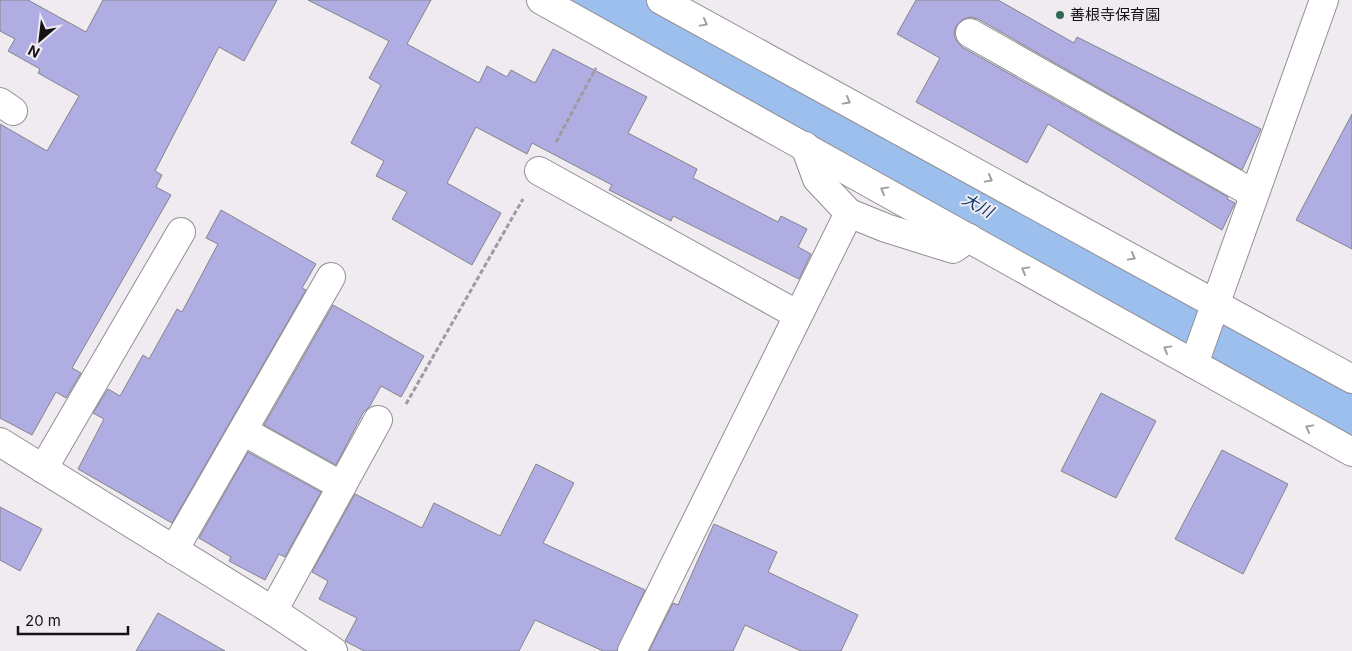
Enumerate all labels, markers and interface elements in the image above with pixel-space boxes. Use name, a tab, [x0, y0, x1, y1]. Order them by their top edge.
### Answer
place label: 善根寺保育園	[1070, 5, 1160, 24]
marker: 善根寺保育園	[1054, 9, 1066, 21]
north arrow	[15, 15, 65, 65]
one-way arrow	[699, 17, 708, 27]
text: N	[25, 42, 42, 62]
one-way arrow	[841, 95, 850, 105]
one-way arrow	[984, 173, 993, 183]
one-way arrow	[880, 187, 889, 197]
water label: 大川	[959, 188, 999, 222]
one-way arrow	[1127, 251, 1136, 261]
one-way arrow	[1022, 266, 1031, 276]
one-way arrow	[1163, 346, 1172, 356]
one-way arrow	[1306, 424, 1315, 434]
scale bar	[18, 604, 128, 636]
text: 20 m	[25, 611, 61, 630]

